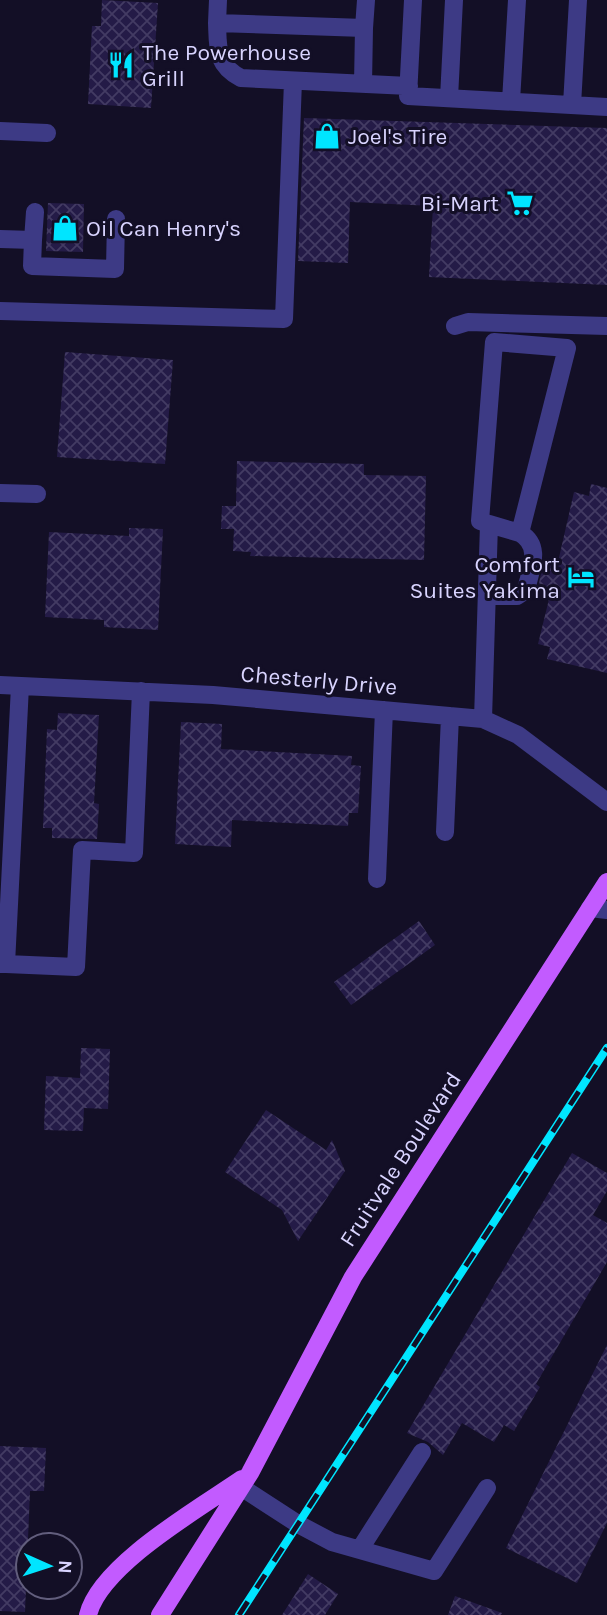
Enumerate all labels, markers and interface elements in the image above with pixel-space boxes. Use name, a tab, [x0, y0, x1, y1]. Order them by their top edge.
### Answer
place label: The Powerhouse Grill	[142, 39, 311, 92]
restaurant icon: The Powerhouse Grill	[106, 50, 136, 80]
shop icon: Joel's Tire	[312, 121, 342, 151]
place label: Joel's Tire	[348, 123, 447, 150]
supermarket icon: Bi-Mart	[505, 188, 535, 218]
place label: Bi-Mart	[421, 190, 499, 217]
shop icon: Oil Can Henry's	[50, 213, 80, 243]
place label: Oil Can Henry's	[86, 215, 241, 242]
place label: Comfort Suites Yakima	[409, 551, 560, 604]
hotel icon: Comfort Suites Yakima	[566, 562, 596, 592]
street label: Chesterly Drive	[240, 660, 398, 701]
street label: Fruitvale Boulevard	[334, 1067, 467, 1252]
north arrow	[14, 1531, 84, 1601]
text: N	[54, 1559, 76, 1574]

